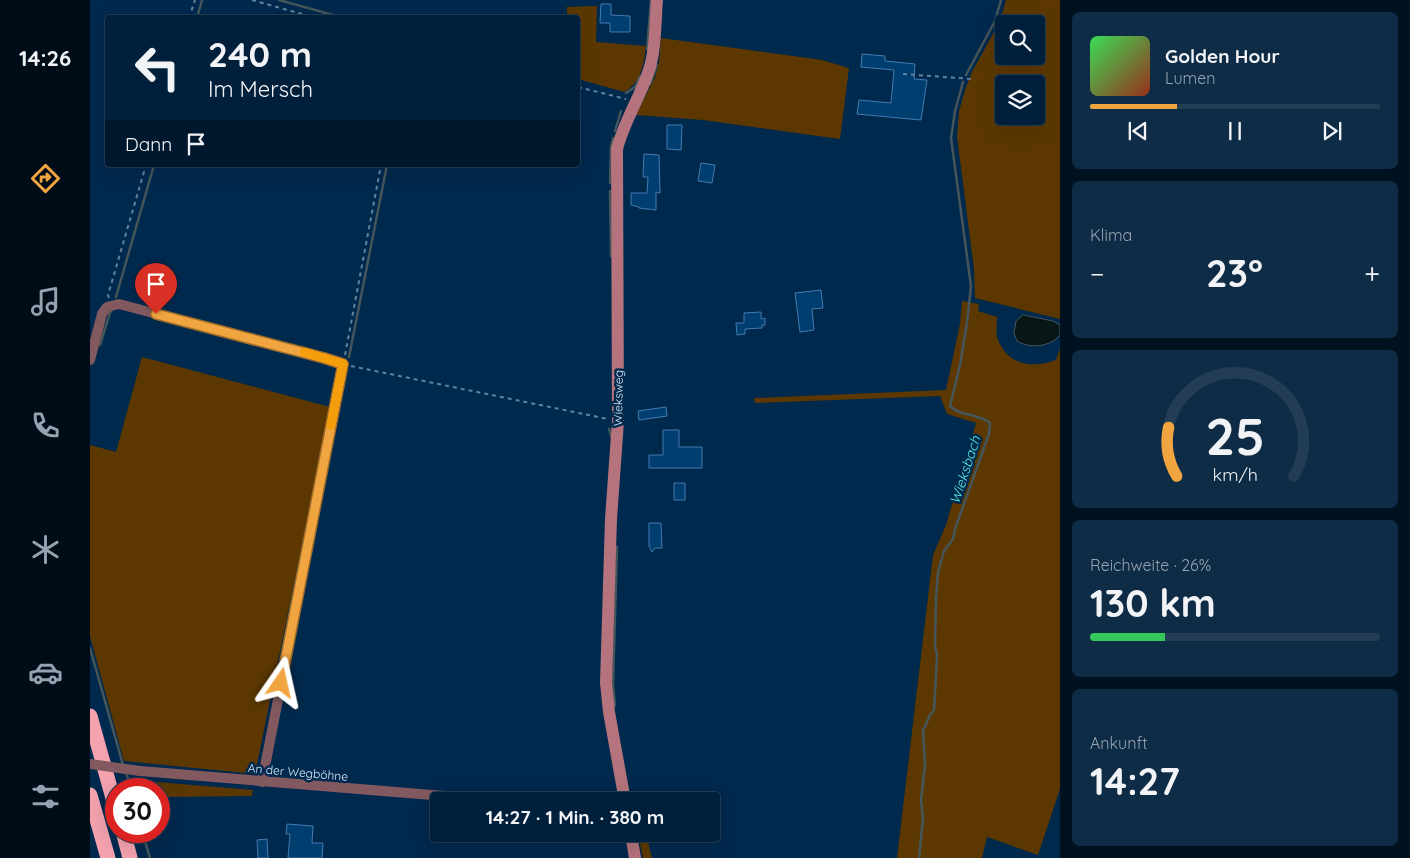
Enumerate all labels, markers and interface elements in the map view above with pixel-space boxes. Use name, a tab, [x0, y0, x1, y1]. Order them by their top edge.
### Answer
map controls	[995, 15, 1045, 125]
button: search	[995, 15, 1045, 65]
text: 240 m	[208, 32, 312, 76]
icon: left	[125, 35, 190, 100]
text: 14:26	[19, 44, 71, 72]
text: Golden Hour	[1165, 44, 1280, 68]
text: Lumen	[1165, 68, 1216, 88]
text: Im Mersch	[208, 75, 313, 103]
button: layers	[995, 75, 1045, 125]
icon: previous	[1124, 117, 1152, 145]
icon: pause	[1221, 117, 1249, 145]
icon: next	[1318, 117, 1346, 145]
icon: arrive	[182, 130, 210, 158]
text: Dann	[125, 132, 172, 156]
icon: directions	[28, 161, 63, 196]
text: Klima	[1090, 225, 1132, 245]
text: 23°	[1206, 249, 1263, 297]
text: −	[1090, 256, 1105, 291]
text: +	[1364, 256, 1380, 291]
pin	[135, 263, 177, 314]
icon: arrive	[142, 270, 170, 298]
icon: music	[28, 284, 63, 319]
street label: Wieksweg	[610, 370, 626, 426]
text: 25	[1205, 403, 1265, 468]
icon: phone	[28, 408, 63, 443]
water label: Wieksbach	[946, 433, 985, 506]
text: km/h	[1212, 463, 1258, 485]
icon: climate	[28, 532, 63, 567]
text: Reichweite · 26%	[1090, 555, 1211, 575]
text: 130 km	[1090, 579, 1216, 627]
icon: car	[28, 655, 63, 690]
position arrow	[254, 656, 306, 708]
text: Ankunft	[1090, 733, 1148, 753]
text: 14:27	[1090, 757, 1180, 805]
street label: An der Wegböhne	[247, 760, 349, 784]
speed limit sign: 30	[105, 778, 170, 843]
icon: filters	[28, 779, 63, 814]
text: 14:27 · 1 Min. · 380 m	[486, 805, 664, 829]

